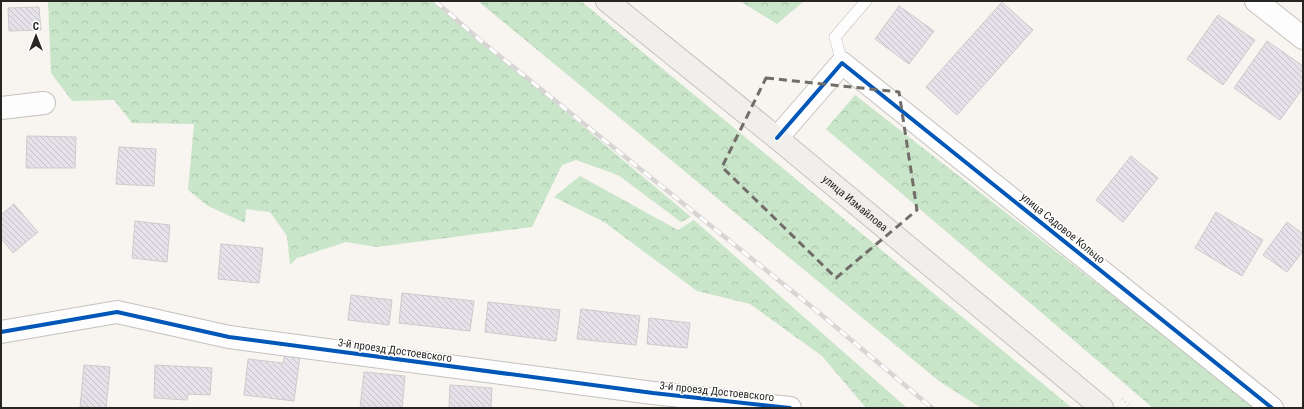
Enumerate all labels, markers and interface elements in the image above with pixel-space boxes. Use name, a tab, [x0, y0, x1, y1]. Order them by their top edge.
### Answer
north arrow	[16, 16, 56, 56]
text: С	[33, 20, 39, 33]
street label: улица Измайлова	[820, 172, 890, 234]
street label: улица Садовое Кольцо	[1018, 190, 1108, 267]
street label: 3-й проезд Достоевского	[337, 336, 453, 365]
street label: 3-й проезд Достоевского	[659, 379, 775, 404]

